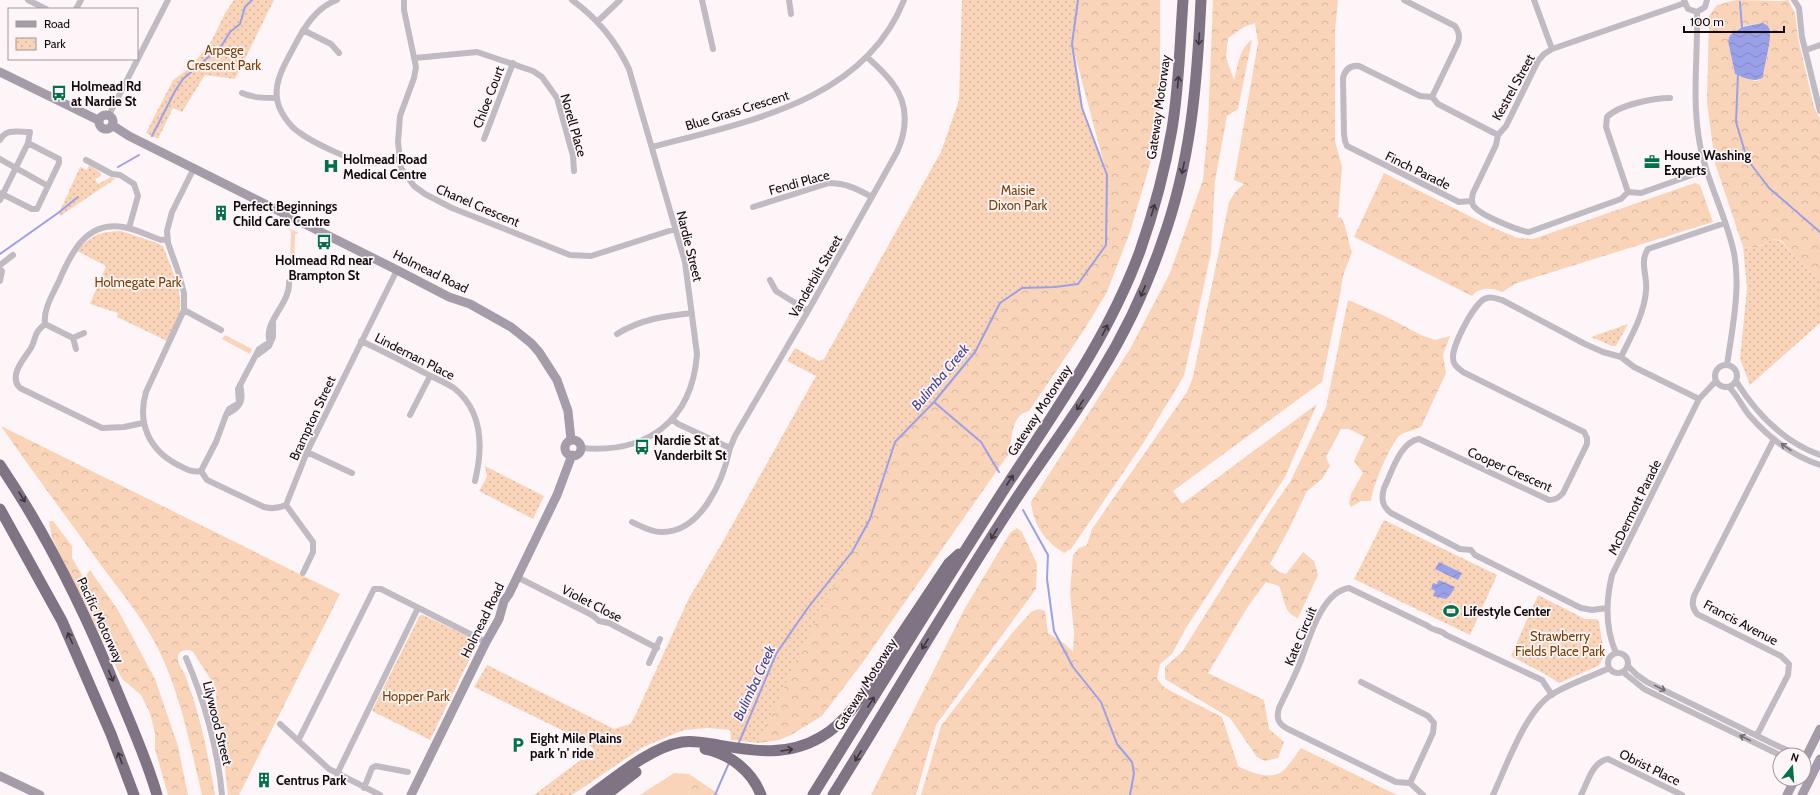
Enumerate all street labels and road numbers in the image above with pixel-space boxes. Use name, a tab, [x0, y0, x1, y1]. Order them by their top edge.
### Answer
street label: Kestrel Street	[1488, 51, 1538, 123]
street label: Gateway Motorway	[1143, 53, 1173, 160]
street label: Chloe Court	[469, 63, 507, 130]
street label: Blue Grass Crescent	[683, 86, 791, 133]
street label: Norell Place	[557, 92, 591, 159]
street label: Finch Parade	[1383, 147, 1453, 193]
street label: Fendi Place	[767, 166, 831, 198]
street label: Chanel Crescent	[434, 180, 523, 230]
street label: Nardie Street	[674, 209, 707, 284]
street label: Vanderbilt Street	[785, 231, 845, 320]
street label: Holmead Road	[391, 246, 471, 296]
street label: Lindeman Place	[372, 329, 458, 383]
street label: Gateway Motorway	[1004, 361, 1075, 459]
street label: Brampton Street	[285, 373, 339, 463]
street label: Cooper Crescent	[1465, 443, 1555, 495]
street label: McDermott Parade	[1604, 456, 1664, 557]
street label: Pacific Motorway	[74, 574, 128, 666]
street label: Holmead Road	[457, 580, 507, 660]
street label: Violet Close	[559, 581, 625, 625]
street label: Francis Avenue	[1701, 596, 1781, 648]
street label: Kate Circuit	[1280, 604, 1320, 668]
street label: Gateway Motorway	[830, 635, 900, 733]
street label: Lilywood Street	[200, 679, 236, 767]
street label: Obrist Place	[1617, 745, 1683, 789]

